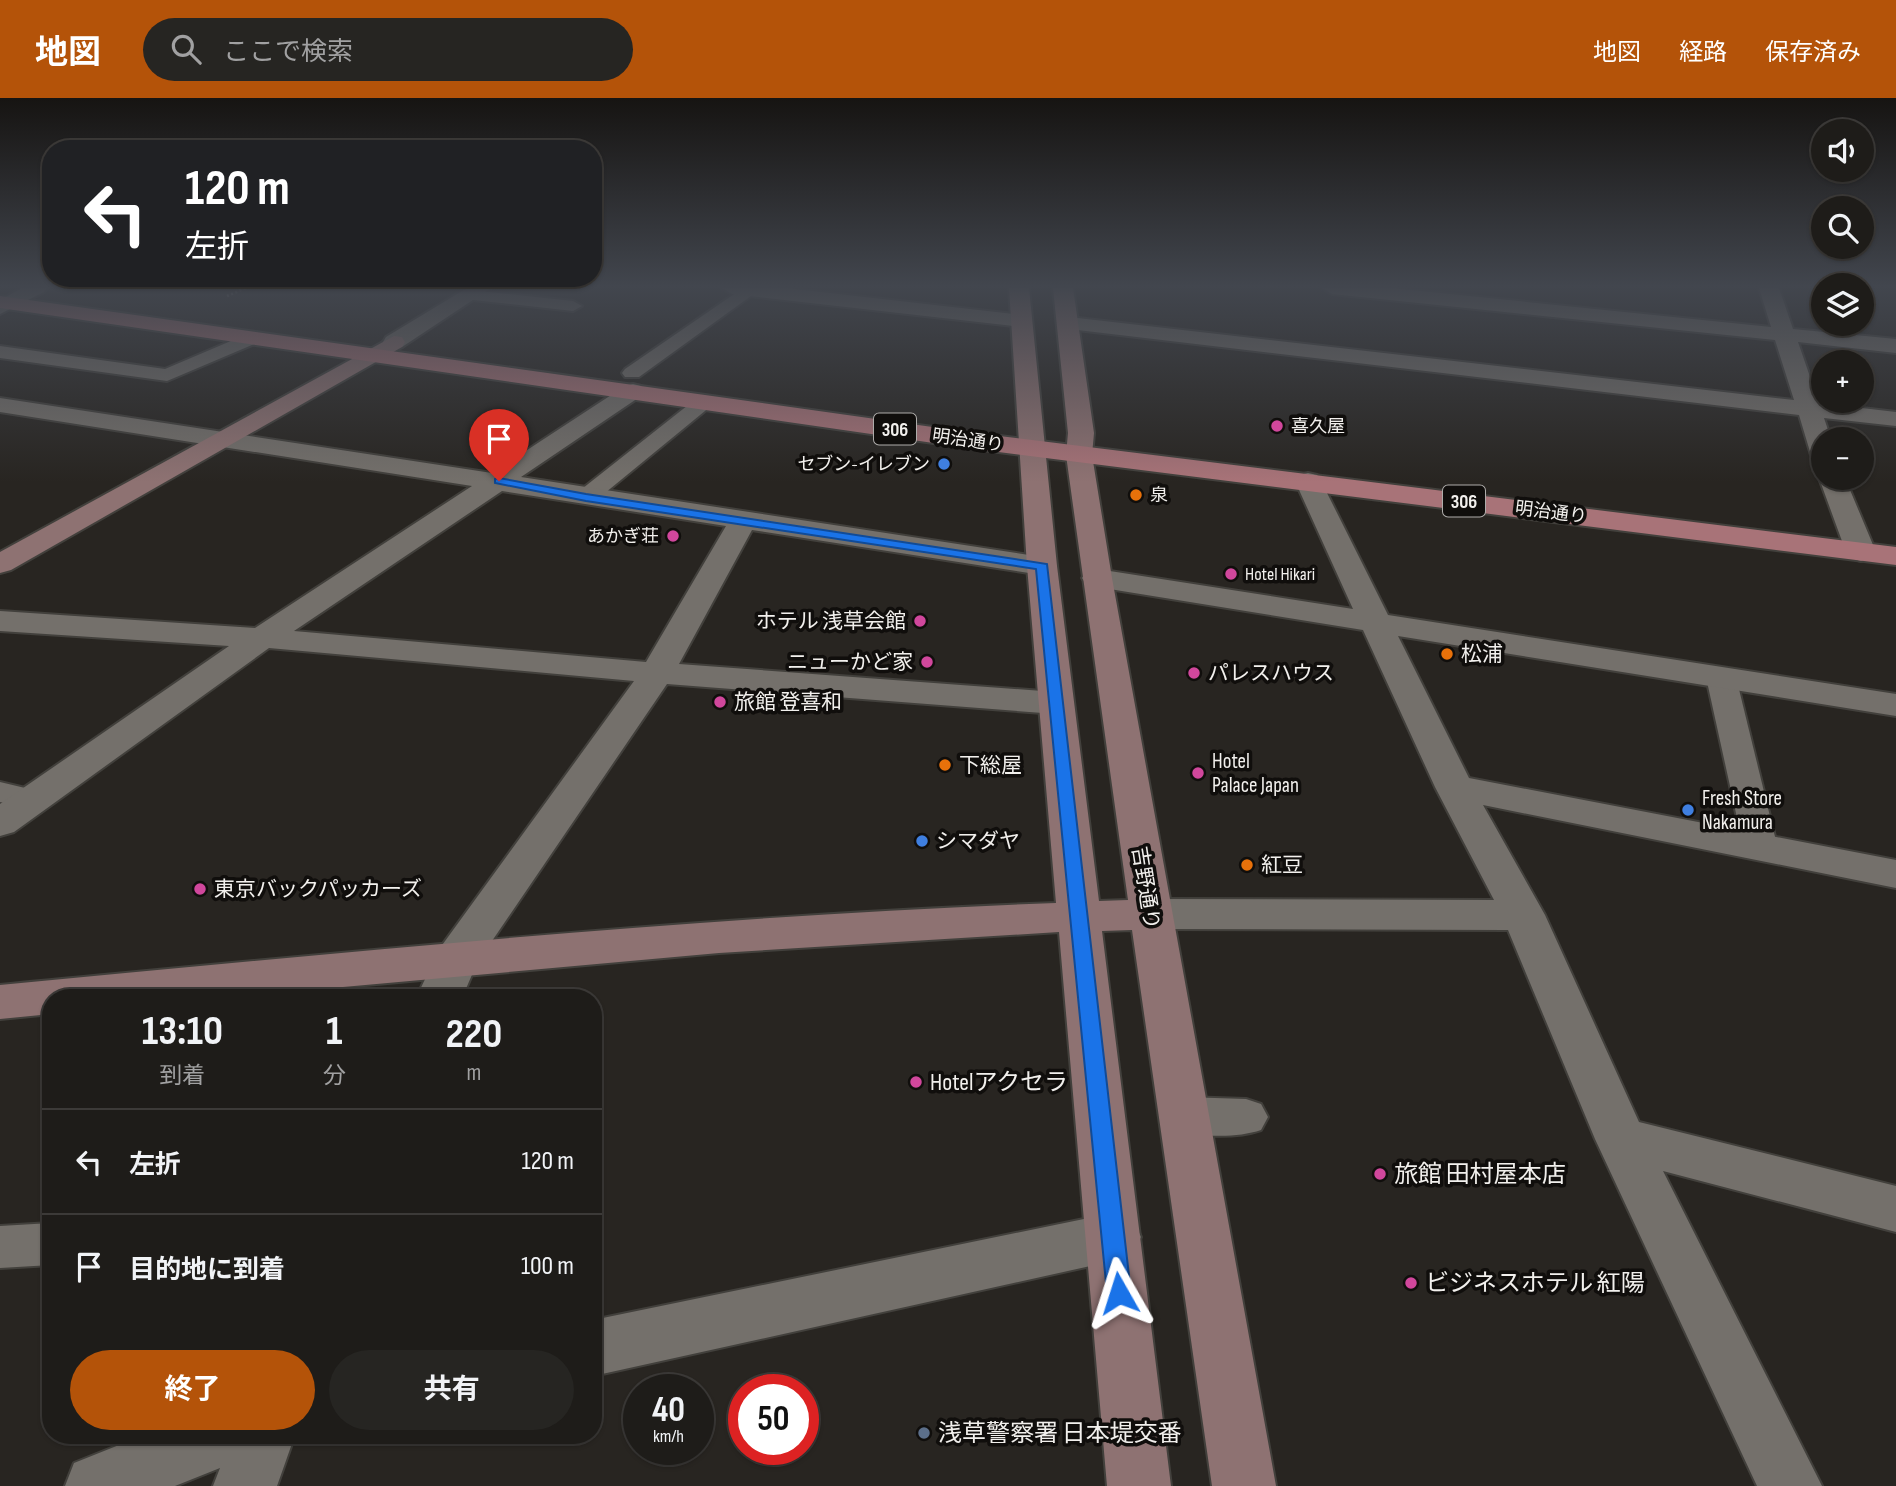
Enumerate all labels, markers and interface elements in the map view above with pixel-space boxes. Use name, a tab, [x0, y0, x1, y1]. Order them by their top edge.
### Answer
search box	[143, 18, 633, 81]
icon: search	[167, 30, 205, 68]
text: 地図	[35, 33, 101, 73]
text: ここで検索	[223, 37, 353, 68]
text: 地図	[1593, 38, 1641, 67]
text: 経路	[1679, 38, 1727, 67]
text: 保存済み	[1765, 38, 1861, 67]
map controls	[1811, 119, 1874, 490]
button: sound	[1811, 119, 1874, 182]
text: 120 m	[185, 160, 290, 219]
icon: left	[70, 168, 161, 259]
button: search	[1811, 196, 1874, 259]
text: 左折	[185, 228, 249, 267]
button: layers	[1811, 273, 1874, 336]
button: +	[1811, 350, 1874, 413]
pin	[469, 409, 529, 481]
road number: 306	[874, 414, 916, 444]
place label: 喜久屋	[1291, 416, 1345, 437]
marker: 喜久屋	[1269, 418, 1285, 434]
icon: arrive	[480, 420, 518, 458]
street label: 明治通り	[931, 425, 1005, 456]
button: −	[1811, 427, 1874, 490]
place label: セブン-イレブン	[797, 454, 930, 475]
marker: セブン-イレブン	[936, 456, 952, 472]
place label: 泉	[1150, 485, 1168, 506]
road number: 306	[1443, 486, 1485, 516]
marker: 泉	[1128, 487, 1144, 503]
street label: 明治通り	[1514, 498, 1588, 527]
place label: あかぎ荘	[587, 526, 659, 547]
marker: あかぎ荘	[665, 528, 681, 544]
place label: Hotel Hikari	[1245, 564, 1315, 585]
marker: Hotel Hikari	[1223, 566, 1239, 582]
place label: ホテル 浅草会館	[756, 609, 906, 634]
marker: ホテル 浅草会館	[912, 613, 928, 629]
place label: 松浦	[1461, 642, 1503, 667]
marker: 松浦	[1439, 646, 1455, 662]
place label: ニューかど家	[787, 650, 913, 675]
marker: ニューかど家	[919, 654, 935, 670]
place label: パレスハウス	[1208, 661, 1334, 686]
marker: パレスハウス	[1186, 665, 1202, 681]
place label: 旅館 登喜和	[734, 690, 842, 715]
marker: 旅館 登喜和	[712, 694, 728, 710]
place label: Hotel Palace Japan	[1212, 749, 1299, 798]
place label: 下総屋	[959, 753, 1022, 778]
marker: 下総屋	[937, 757, 953, 773]
marker: Hotel Palace Japan	[1190, 765, 1206, 781]
place label: Fresh Store Nakamura	[1702, 786, 1782, 835]
marker: Fresh Store Nakamura	[1680, 802, 1696, 818]
place label: シマダヤ	[936, 829, 1020, 854]
marker: シマダヤ	[914, 833, 930, 849]
street label: 吉野通り	[1127, 845, 1164, 932]
place label: 紅豆	[1261, 853, 1303, 878]
marker: 紅豆	[1239, 857, 1255, 873]
place label: 東京バックパッカーズ	[214, 877, 422, 902]
marker: 東京バックパッカーズ	[192, 881, 208, 897]
text: 13:10	[142, 1006, 223, 1057]
text: 1	[326, 1006, 342, 1057]
text: 220	[445, 1009, 502, 1060]
text: m	[466, 1059, 481, 1087]
text: 到着	[159, 1062, 205, 1090]
text: 分	[323, 1062, 346, 1090]
place label: Hotelアクセラ	[930, 1068, 1068, 1097]
marker: Hotelアクセラ	[908, 1074, 924, 1090]
icon: left	[70, 1143, 108, 1181]
text: 120 m	[521, 1146, 574, 1177]
text: 左折	[129, 1150, 181, 1181]
place label: 旅館 田村屋本店	[1394, 1160, 1566, 1189]
marker: 旅館 田村屋本店	[1372, 1166, 1388, 1182]
icon: arrive	[70, 1248, 108, 1286]
text: 100 m	[521, 1251, 574, 1282]
text: 目的地に到着	[129, 1255, 285, 1286]
position arrow	[1082, 1256, 1156, 1330]
place label: ビジネスホテル 紅陽	[1425, 1269, 1645, 1298]
marker: ビジネスホテル 紅陽	[1403, 1275, 1419, 1291]
button: 終了	[70, 1350, 315, 1430]
button: 共有	[329, 1350, 574, 1430]
speed limit sign: 50	[728, 1374, 819, 1465]
text: 40	[652, 1389, 685, 1432]
place label: 浅草警察署 日本堤交番	[938, 1419, 1182, 1448]
marker: 浅草警察署 日本堤交番	[916, 1425, 932, 1441]
text: km/h	[653, 1426, 684, 1447]

